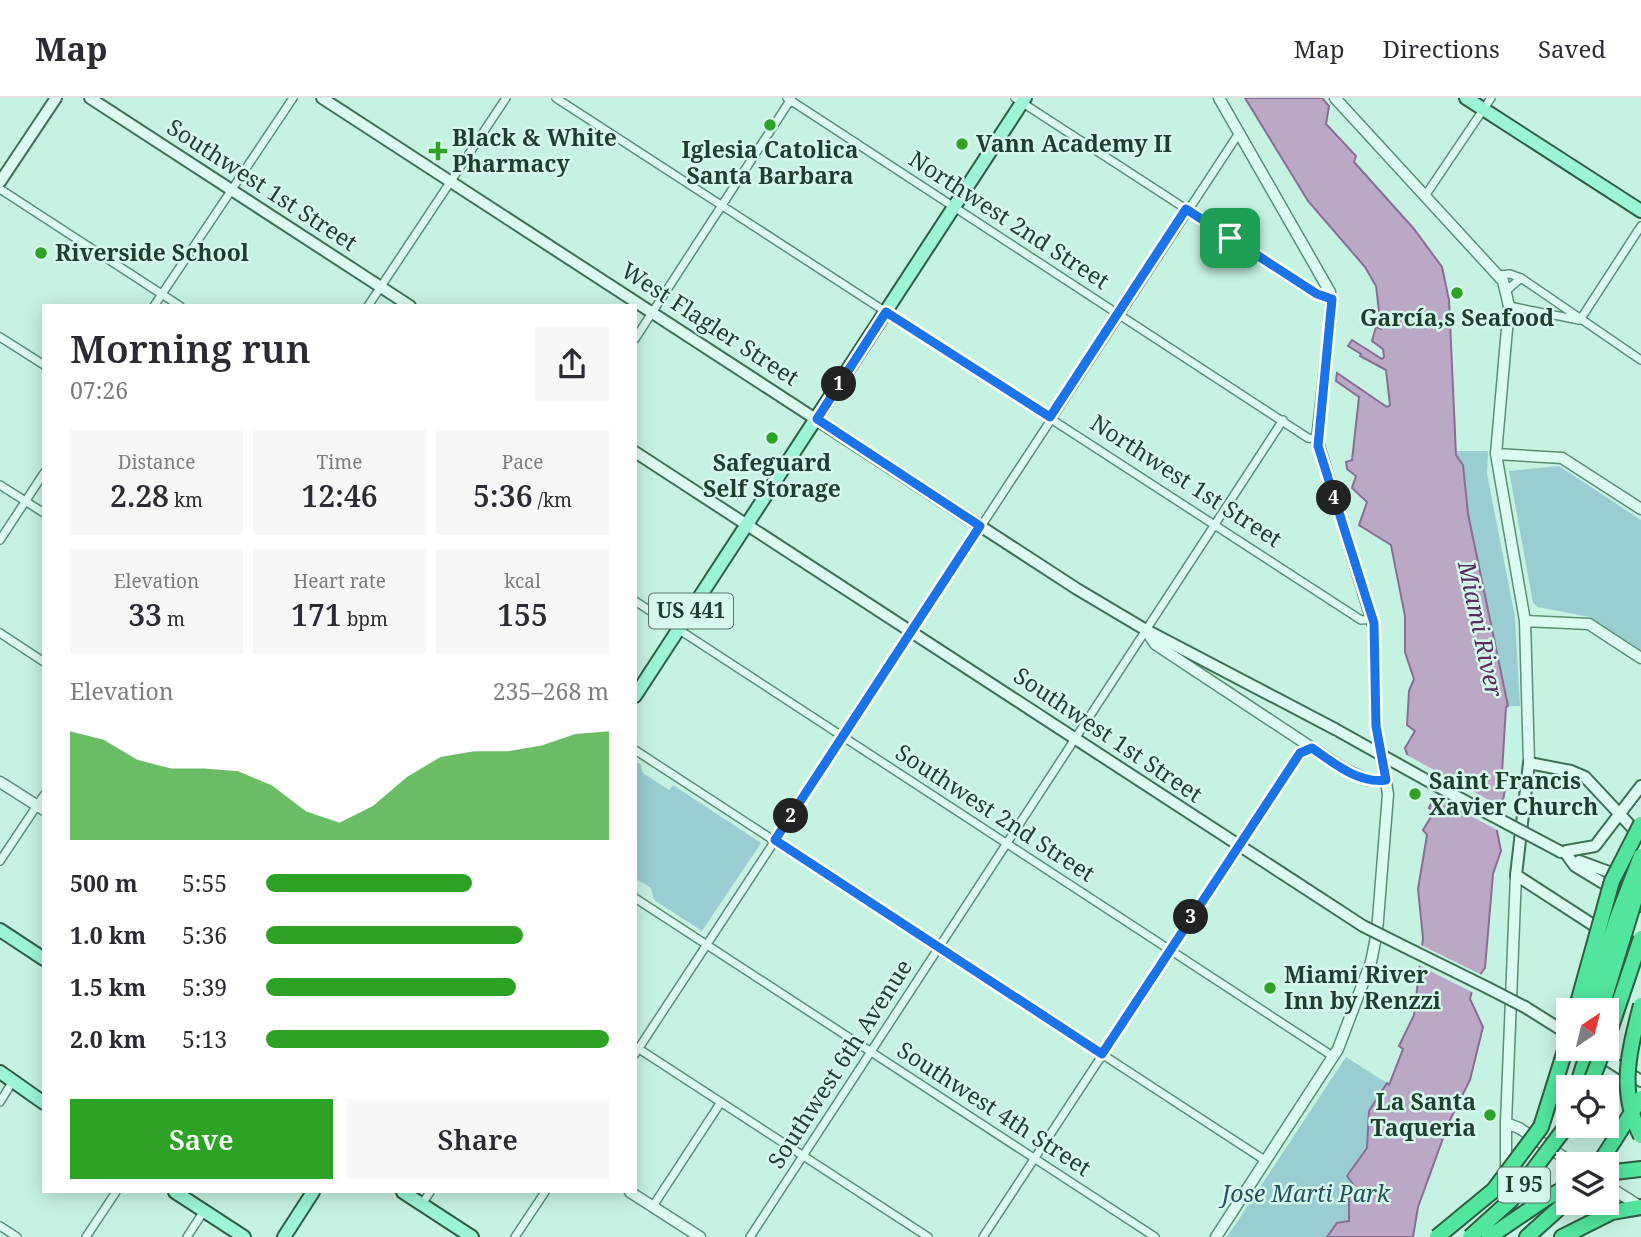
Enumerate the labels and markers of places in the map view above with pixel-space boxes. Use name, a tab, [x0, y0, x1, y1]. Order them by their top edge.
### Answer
marker: Iglesia Catolica Santa Barbara	[762, 117, 778, 133]
place label: Black & White Pharmacy	[452, 121, 617, 179]
place label: Vann Academy II	[976, 127, 1172, 159]
place label: Iglesia Catolica Santa Barbara	[681, 133, 859, 191]
marker: Vann Academy II	[954, 136, 970, 152]
marker: Black & White Pharmacy	[430, 143, 446, 159]
pin	[1200, 208, 1260, 268]
place label: Riverside School	[55, 236, 249, 268]
marker: Riverside School	[33, 245, 49, 261]
marker: García,s Seafood	[1449, 285, 1465, 301]
place label: García,s Seafood	[1360, 301, 1554, 333]
pin: 1	[822, 366, 856, 402]
marker: Safeguard Self Storage	[764, 430, 780, 446]
place label: Safeguard Self Storage	[703, 446, 841, 504]
pin: 4	[1316, 480, 1352, 516]
place label: Saint Francis Xavier Church	[1429, 764, 1598, 822]
marker: Saint Francis Xavier Church	[1407, 786, 1423, 802]
pin: 2	[774, 798, 808, 834]
pin: 3	[1174, 900, 1208, 934]
place label: Miami River Inn by Renzzi	[1284, 958, 1441, 1016]
marker: Miami River Inn by Renzzi	[1262, 980, 1278, 996]
place label: La Santa Taqueria	[1371, 1085, 1476, 1143]
marker: La Santa Taqueria	[1482, 1107, 1498, 1123]

